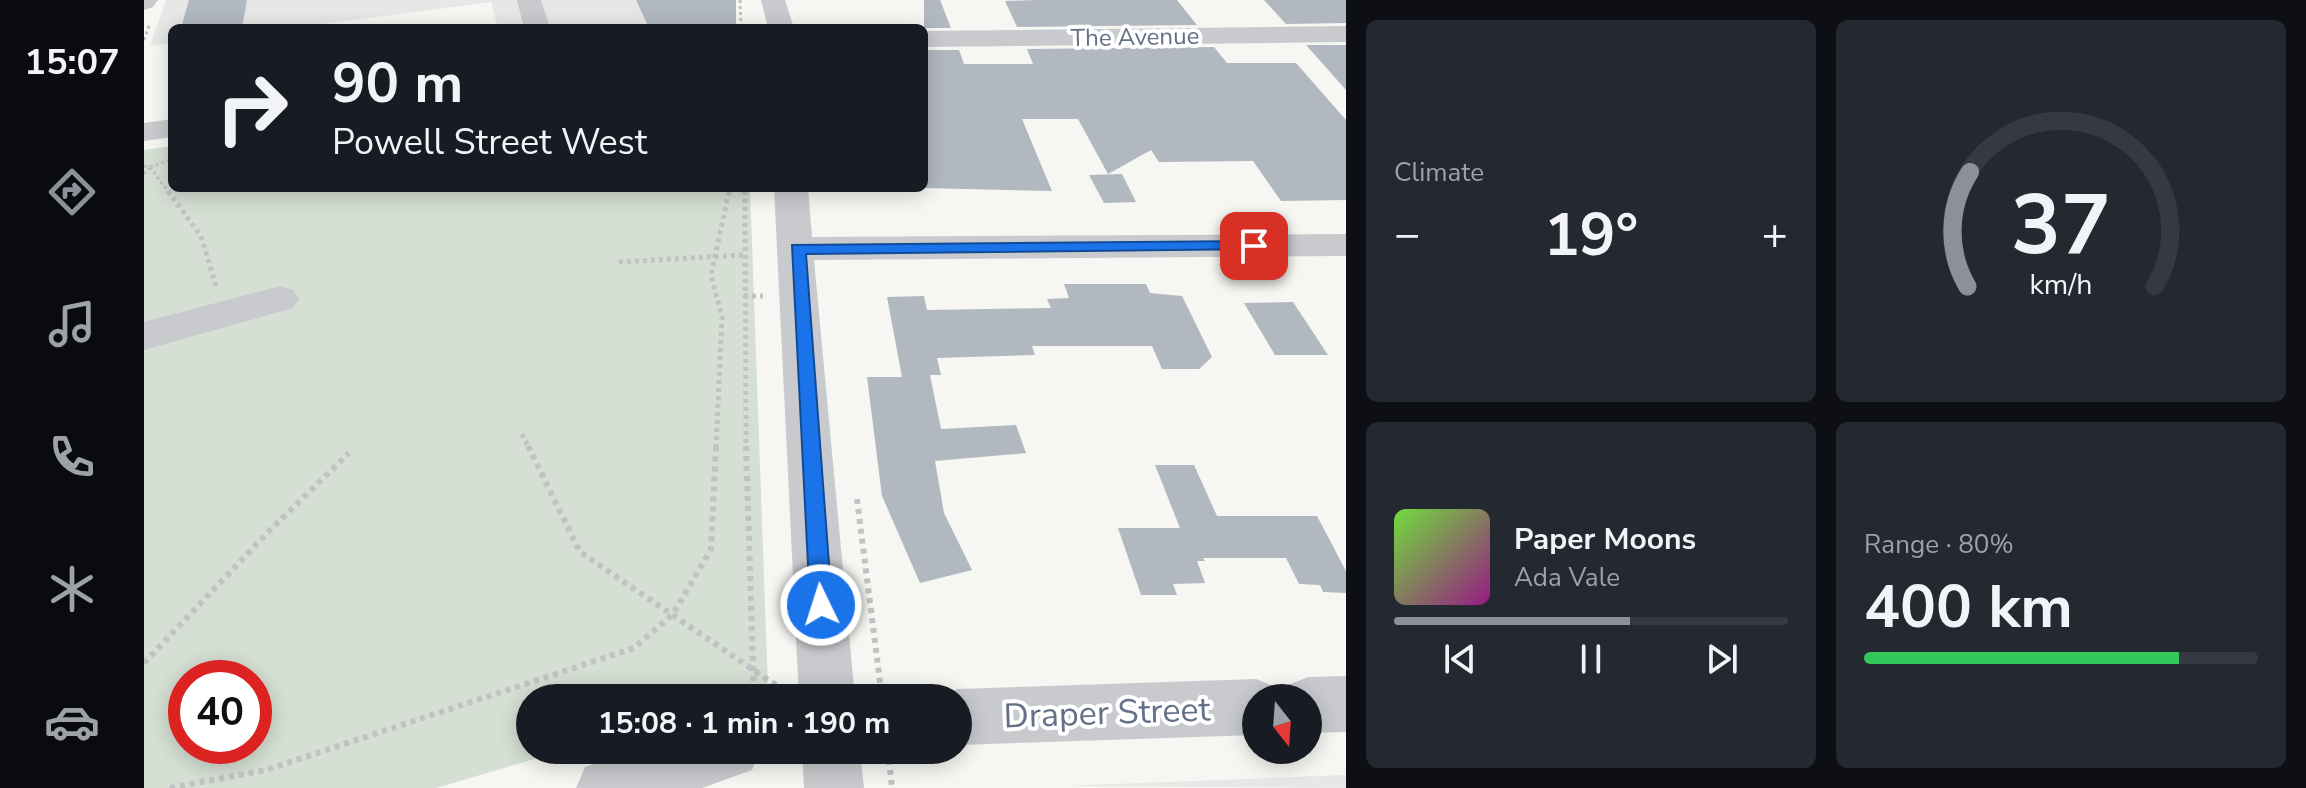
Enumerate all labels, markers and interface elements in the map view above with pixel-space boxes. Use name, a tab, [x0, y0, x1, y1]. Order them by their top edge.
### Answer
street label: The Avenue	[1070, 20, 1200, 54]
text: 15:07	[24, 38, 120, 87]
text: 90 m	[332, 45, 463, 122]
icon: right	[200, 56, 304, 160]
text: Powell Street West	[332, 118, 647, 167]
text: Climate	[1394, 155, 1484, 190]
icon: directions	[44, 164, 100, 220]
text: 37	[2011, 169, 2111, 282]
text: 19°	[1544, 194, 1638, 276]
text: −	[1394, 205, 1420, 265]
text: +	[1762, 205, 1788, 265]
pin	[1220, 212, 1288, 280]
icon: arrive	[1232, 224, 1276, 268]
text: km/h	[2030, 265, 2092, 304]
icon: music	[44, 296, 100, 352]
icon: phone	[44, 429, 100, 485]
text: Paper Moons	[1514, 519, 1696, 560]
text: Range · 80%	[1864, 527, 2014, 562]
text: Ada Vale	[1514, 560, 1620, 595]
icon: climate	[44, 561, 100, 617]
position arrow	[779, 563, 863, 647]
text: 400 km	[1864, 566, 2073, 648]
icon: previous	[1438, 637, 1482, 681]
icon: pause	[1569, 637, 1613, 681]
icon: next	[1700, 637, 1744, 681]
speed limit sign: 40	[168, 660, 272, 764]
north arrow	[1242, 684, 1322, 764]
map controls	[1242, 684, 1322, 764]
street label: Draper Street	[1003, 686, 1212, 740]
icon: car	[44, 694, 100, 750]
text: 15:08 · 1 min · 190 m	[598, 703, 890, 744]

